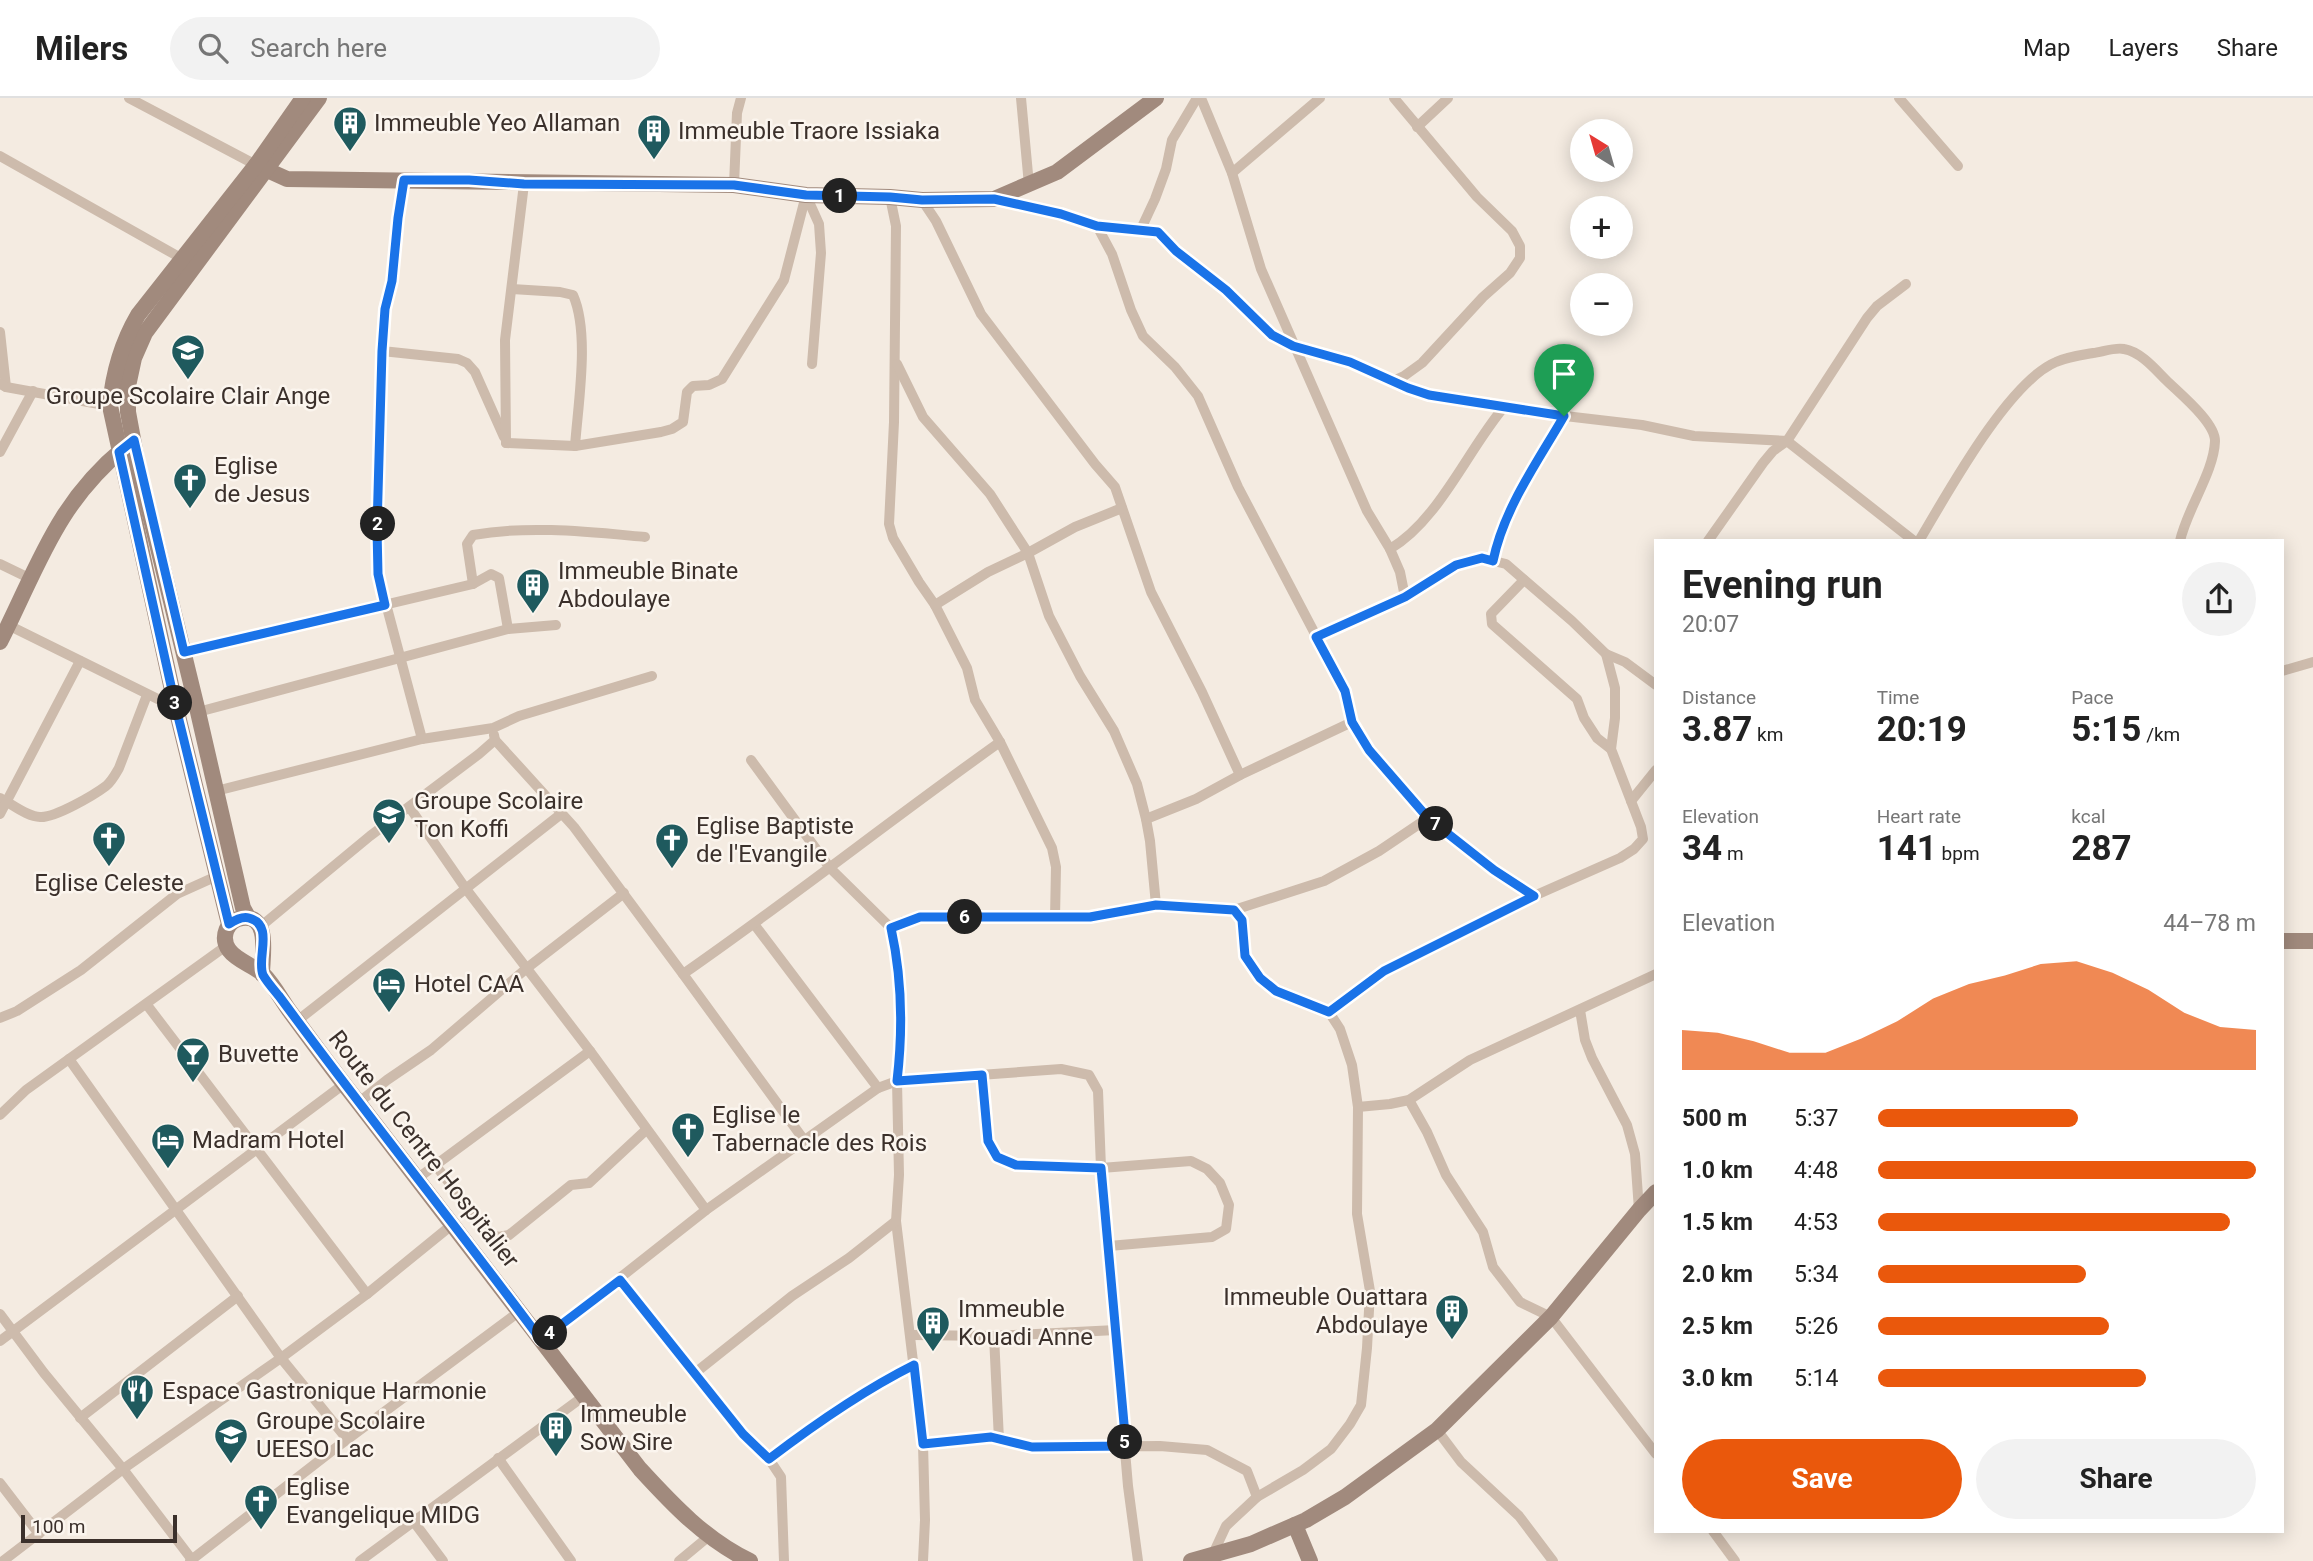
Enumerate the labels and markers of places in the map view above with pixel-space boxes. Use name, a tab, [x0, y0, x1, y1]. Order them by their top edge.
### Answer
building icon: Immeuble Yeo Allaman	[331, 104, 369, 153]
place label: Immeuble Yeo Allaman	[374, 109, 620, 137]
building icon: Immeuble Traore Issiaka	[635, 112, 673, 161]
place label: Immeuble Traore Issiaka	[678, 117, 940, 145]
pin: 1	[822, 178, 858, 214]
school or university icon: Groupe Scolaire Clair Ange	[169, 332, 207, 381]
pin	[1534, 344, 1594, 416]
place label: Groupe Scolaire Clair Ange	[46, 382, 330, 410]
place label: Eglise de Jesus	[214, 452, 310, 508]
church icon: Eglise de Jesus	[171, 461, 209, 510]
pin: 2	[360, 506, 396, 542]
place label: Immeuble Binate Abdoulaye	[558, 557, 738, 613]
building icon: Immeuble Binate Abdoulaye	[514, 566, 552, 615]
pin: 3	[158, 686, 192, 720]
place label: Groupe Scolaire Ton Koffi	[414, 787, 583, 843]
school or university icon: Groupe Scolaire Ton Koffi	[370, 796, 408, 845]
pin: 7	[1418, 806, 1454, 842]
place label: Eglise Baptiste de l'Evangile	[696, 812, 854, 868]
church icon: Eglise Celeste	[90, 819, 128, 868]
church icon: Eglise Baptiste de l'Evangile	[653, 821, 691, 870]
place label: Eglise Celeste	[34, 869, 184, 897]
pin: 6	[948, 900, 982, 934]
hotel icon: Hotel CAA	[370, 965, 408, 1014]
place label: Hotel CAA	[414, 970, 524, 998]
bar icon: Buvette	[174, 1035, 212, 1084]
place label: Buvette	[218, 1040, 299, 1068]
place label: Eglise le Tabernacle des Rois	[712, 1101, 927, 1157]
church icon: Eglise le Tabernacle des Rois	[669, 1110, 707, 1159]
hotel icon: Madram Hotel	[149, 1121, 187, 1170]
place label: Madram Hotel	[192, 1126, 344, 1154]
place label: Immeuble Ouattara Abdoulaye	[1223, 1283, 1428, 1339]
building icon: Immeuble Ouattara Abdoulaye	[1433, 1292, 1471, 1341]
place label: Immeuble Kouadi Anne	[958, 1295, 1093, 1351]
building icon: Immeuble Kouadi Anne	[914, 1304, 952, 1353]
pin: 4	[532, 1316, 568, 1350]
restaurant icon: Espace Gastronique Harmonie	[118, 1372, 156, 1421]
place label: Espace Gastronique Harmonie	[162, 1377, 487, 1405]
place label: Immeuble Sow Sire	[580, 1400, 687, 1456]
place label: Groupe Scolaire UEESO Lac	[256, 1407, 425, 1463]
building icon: Immeuble Sow Sire	[537, 1409, 575, 1458]
school or university icon: Groupe Scolaire UEESO Lac	[212, 1416, 250, 1465]
pin: 5	[1108, 1424, 1142, 1460]
place label: Eglise Evangelique MIDG	[286, 1473, 480, 1529]
church icon: Eglise Evangelique MIDG	[242, 1482, 280, 1531]

